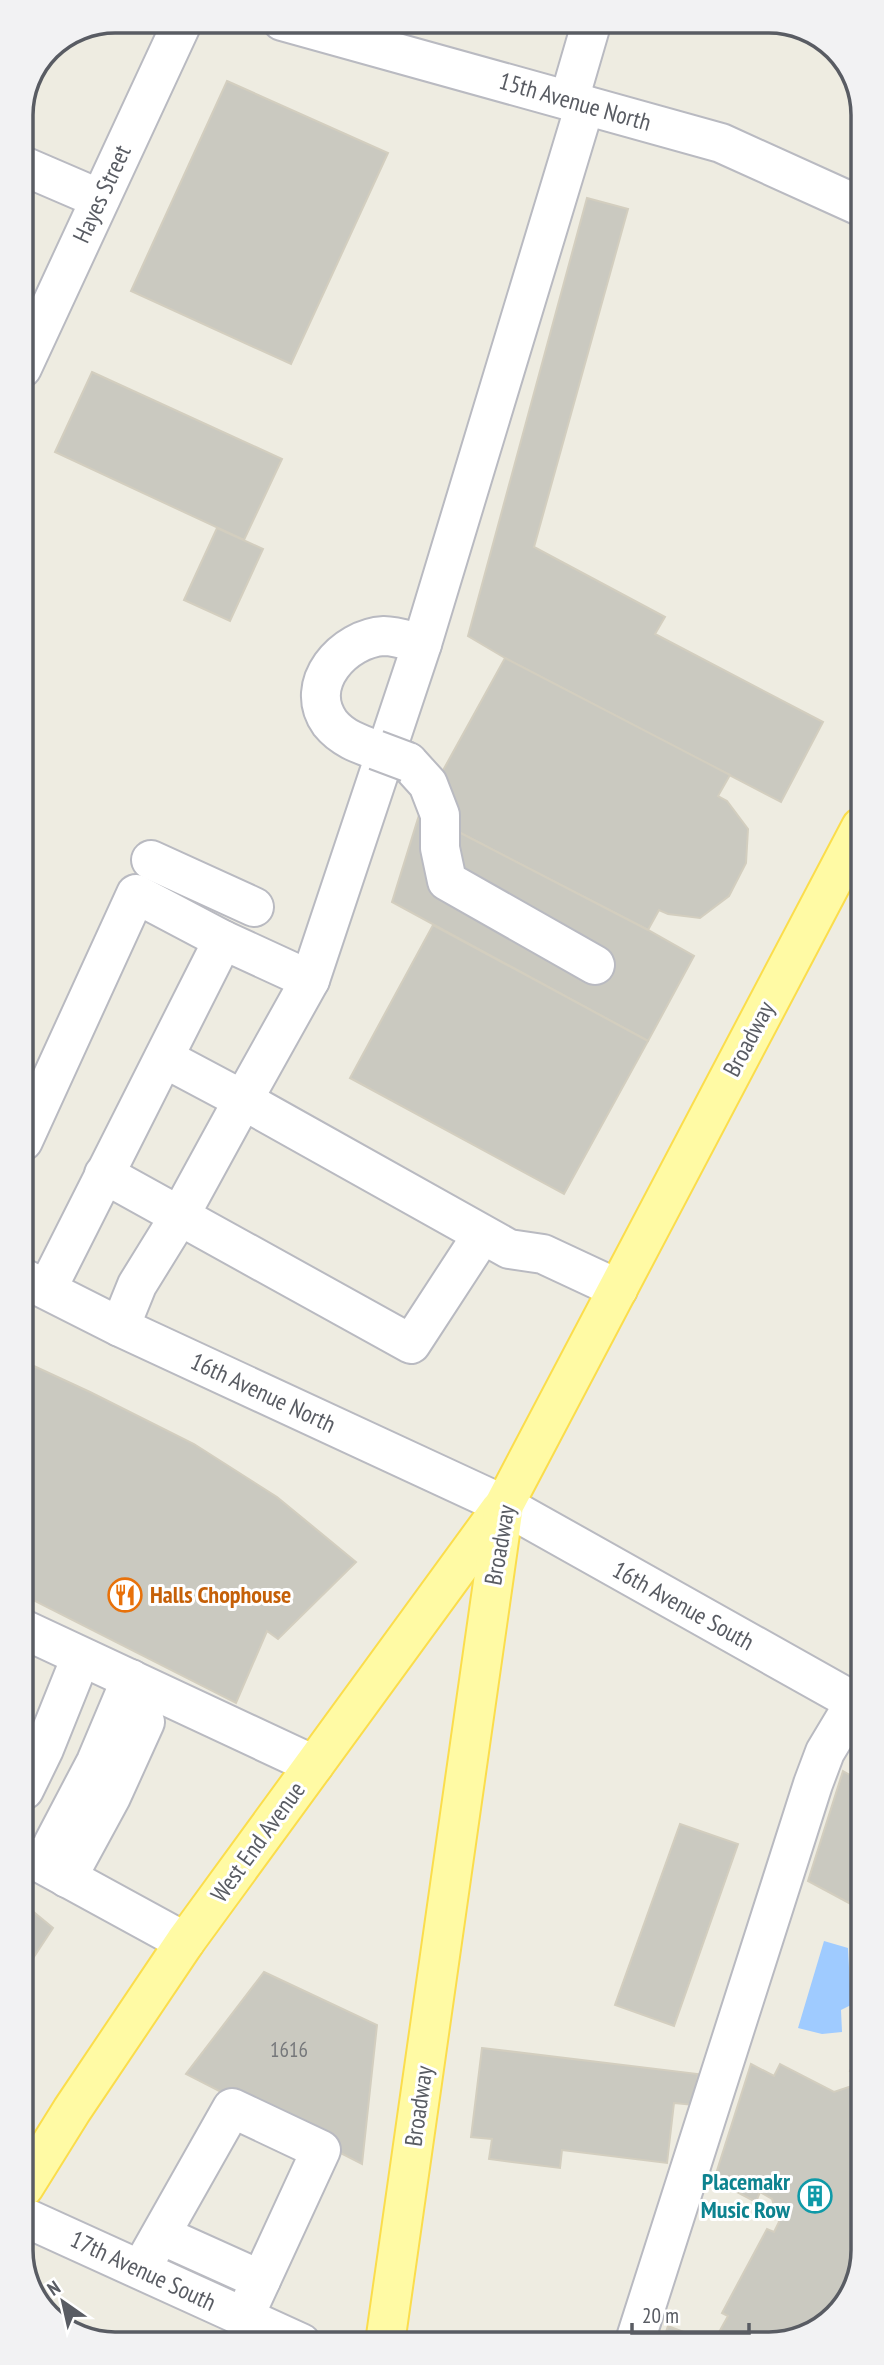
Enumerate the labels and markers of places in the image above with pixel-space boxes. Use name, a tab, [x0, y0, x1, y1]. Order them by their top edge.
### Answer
restaurant icon: Halls Chophouse	[106, 1576, 144, 1614]
place label: Halls Chophouse	[150, 1579, 291, 1610]
place label: Placemakr Music Row	[701, 2166, 791, 2225]
building icon: Placemakr Music Row	[796, 2177, 834, 2215]

